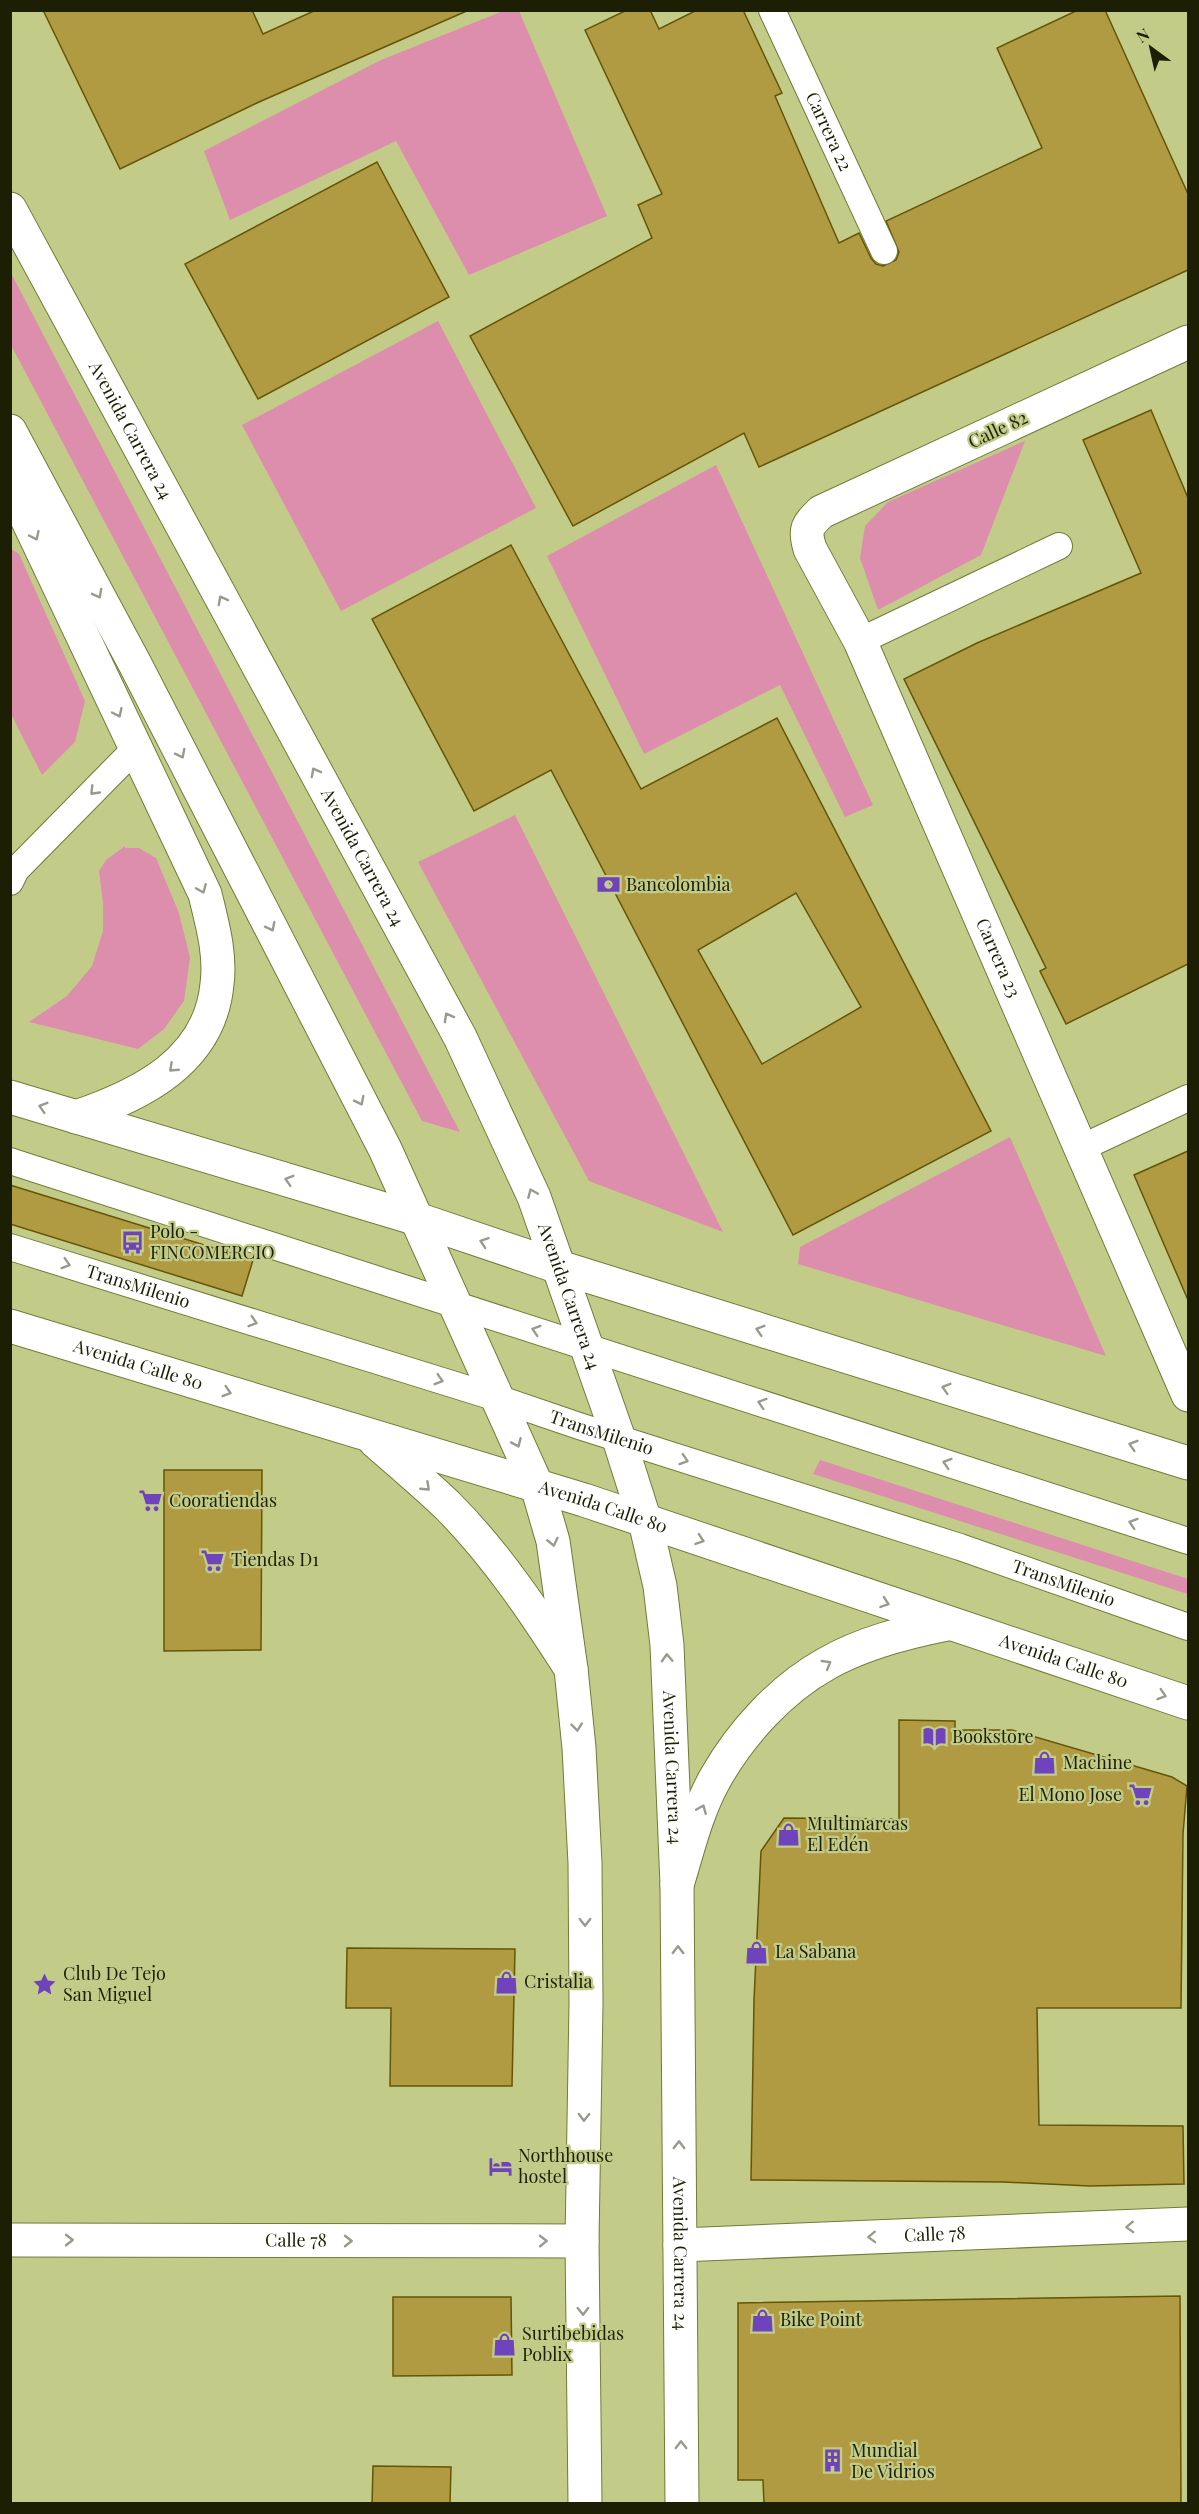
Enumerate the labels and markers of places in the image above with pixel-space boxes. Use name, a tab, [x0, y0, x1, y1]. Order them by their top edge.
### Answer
bank icon: Bancolombia	[595, 872, 621, 898]
place label: Bancolombia	[626, 872, 731, 896]
place label: Polo - FINCOMERCIO	[150, 1219, 275, 1264]
bus stop icon: Polo - FINCOMERCIO	[119, 1229, 145, 1255]
supermarket icon: Cooratiendas	[138, 1488, 164, 1514]
place label: Cooratiendas	[169, 1488, 277, 1512]
supermarket icon: Tiendas D1	[200, 1547, 226, 1573]
place label: Tiendas D1	[231, 1547, 319, 1571]
library icon: Bookstore	[921, 1724, 947, 1750]
place label: Bookstore	[952, 1724, 1034, 1748]
shop icon: Machine	[1032, 1750, 1058, 1776]
place label: Machine	[1063, 1750, 1132, 1774]
place label: El Mono Jose	[1019, 1782, 1122, 1806]
supermarket icon: El Mono Jose	[1127, 1782, 1153, 1808]
place label: Multimarcas El Edén	[807, 1811, 908, 1856]
shop icon: Multimarcas El Edén	[776, 1821, 802, 1847]
shop icon: La Sabana	[744, 1939, 770, 1965]
place label: La Sabana	[775, 1939, 856, 1963]
place label: Club De Tejo San Miguel	[63, 1961, 166, 2006]
shop icon: Cristalia	[493, 1969, 519, 1995]
place label: Cristalia	[524, 1969, 592, 1993]
place icon: Club De Tejo San Miguel	[32, 1971, 58, 1997]
place label: Northhouse hostel	[518, 2143, 613, 2188]
hotel icon: Northhouse hostel	[487, 2153, 513, 2179]
shop icon: Bike Point	[749, 2307, 775, 2333]
place label: Bike Point	[780, 2307, 863, 2331]
place label: Surtibebidas Poblix	[522, 2321, 624, 2366]
shop icon: Surtibebidas Poblix	[491, 2331, 517, 2357]
place label: Mundial De Vidrios	[851, 2438, 935, 2483]
building icon: Mundial De Vidrios	[820, 2448, 846, 2474]

